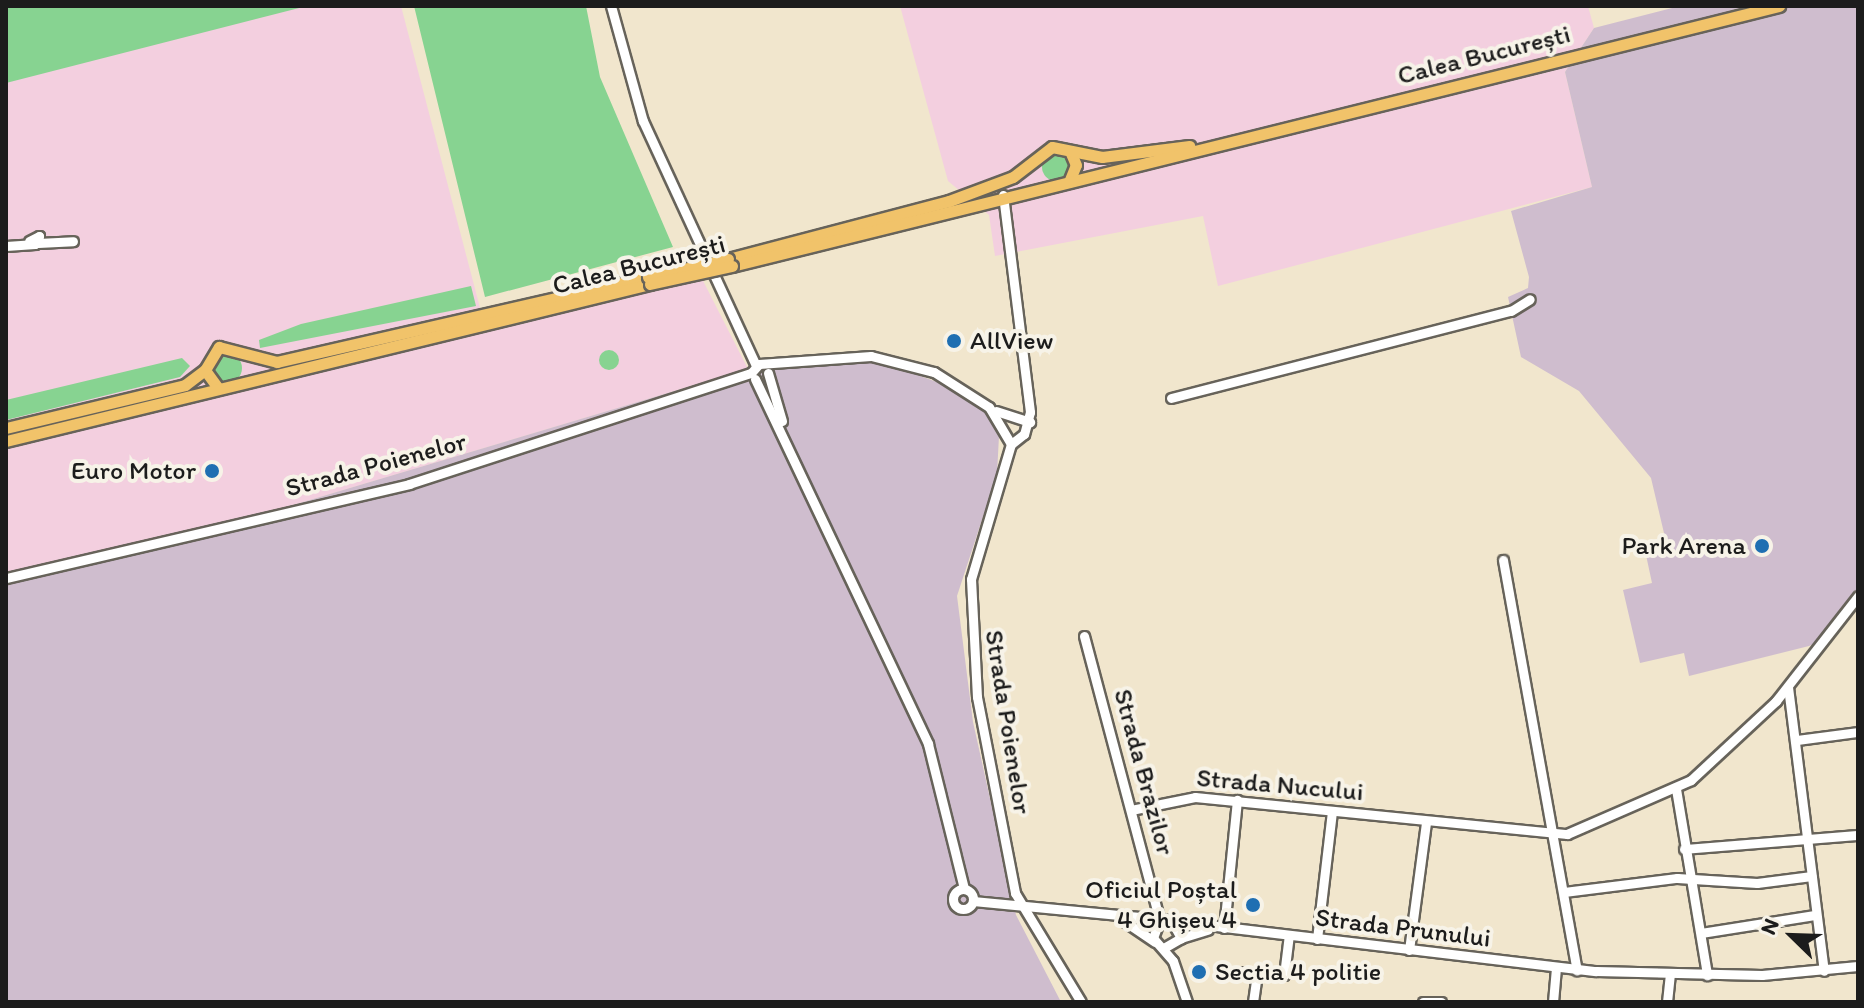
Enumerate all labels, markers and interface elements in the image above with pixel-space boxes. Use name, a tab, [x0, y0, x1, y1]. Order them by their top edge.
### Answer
street label: Calea București	[1394, 18, 1574, 92]
street label: Calea București	[549, 228, 729, 302]
place label: AllView	[970, 325, 1053, 357]
marker: AllView	[945, 332, 963, 350]
street label: Strada Poienelor	[283, 426, 469, 504]
place label: Euro Motor	[72, 455, 196, 487]
marker: Euro Motor	[203, 462, 221, 480]
place label: Park Arena	[1623, 530, 1746, 562]
marker: Park Arena	[1753, 537, 1771, 555]
street label: Strada Poienelor	[978, 628, 1038, 816]
street label: Strada Brazilor	[1107, 686, 1181, 858]
street label: Strada Nucului	[1195, 762, 1365, 808]
place label: Oficiul Poștal 4 Ghișeu 4	[1087, 874, 1237, 936]
marker: Oficiul Poștal 4 Ghișeu 4	[1244, 896, 1262, 914]
north arrow	[1752, 896, 1832, 976]
street label: Strada Prunului	[1313, 902, 1493, 954]
text: N	[1754, 914, 1785, 939]
place label: Sectia 4 politie	[1215, 956, 1381, 988]
marker: Sectia 4 politie	[1190, 963, 1208, 981]

